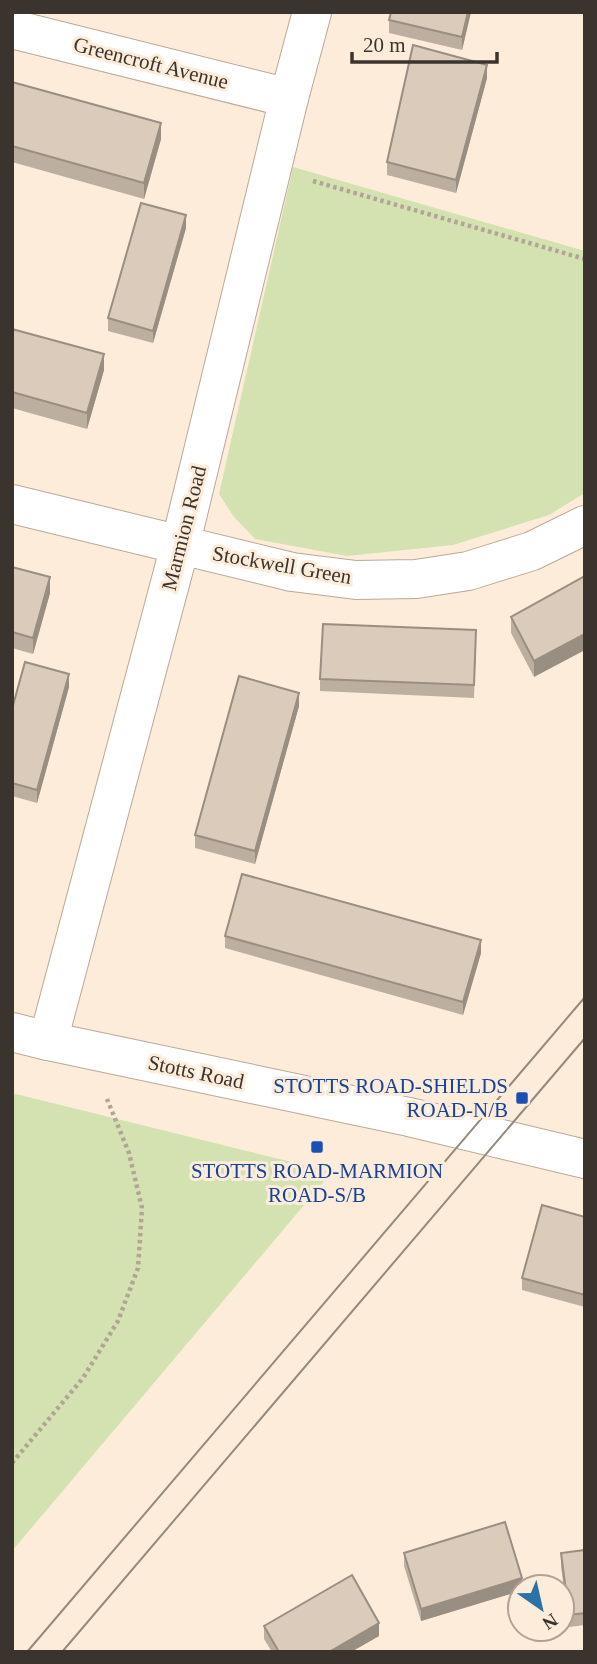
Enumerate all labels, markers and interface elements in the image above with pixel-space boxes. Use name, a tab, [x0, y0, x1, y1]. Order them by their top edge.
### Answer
scale bar	[352, 21, 497, 65]
street label: Greencroft Avenue	[71, 32, 231, 94]
text: 20 m	[363, 33, 406, 57]
street label: Marmion Road	[157, 463, 211, 593]
street label: Stockwell Green	[211, 541, 354, 589]
street label: Stotts Road	[146, 1050, 247, 1094]
place label: STOTTS ROAD-SHIELDS ROAD-N/B	[273, 1074, 508, 1122]
marker: STOTTS ROAD-SHIELDS ROAD-N/B	[514, 1090, 530, 1106]
marker: STOTTS ROAD-MARMION ROAD-S/B	[309, 1139, 325, 1155]
place label: STOTTS ROAD-MARMION ROAD-S/B	[191, 1159, 443, 1207]
north arrow	[506, 1573, 576, 1643]
text: N	[538, 1609, 562, 1634]

